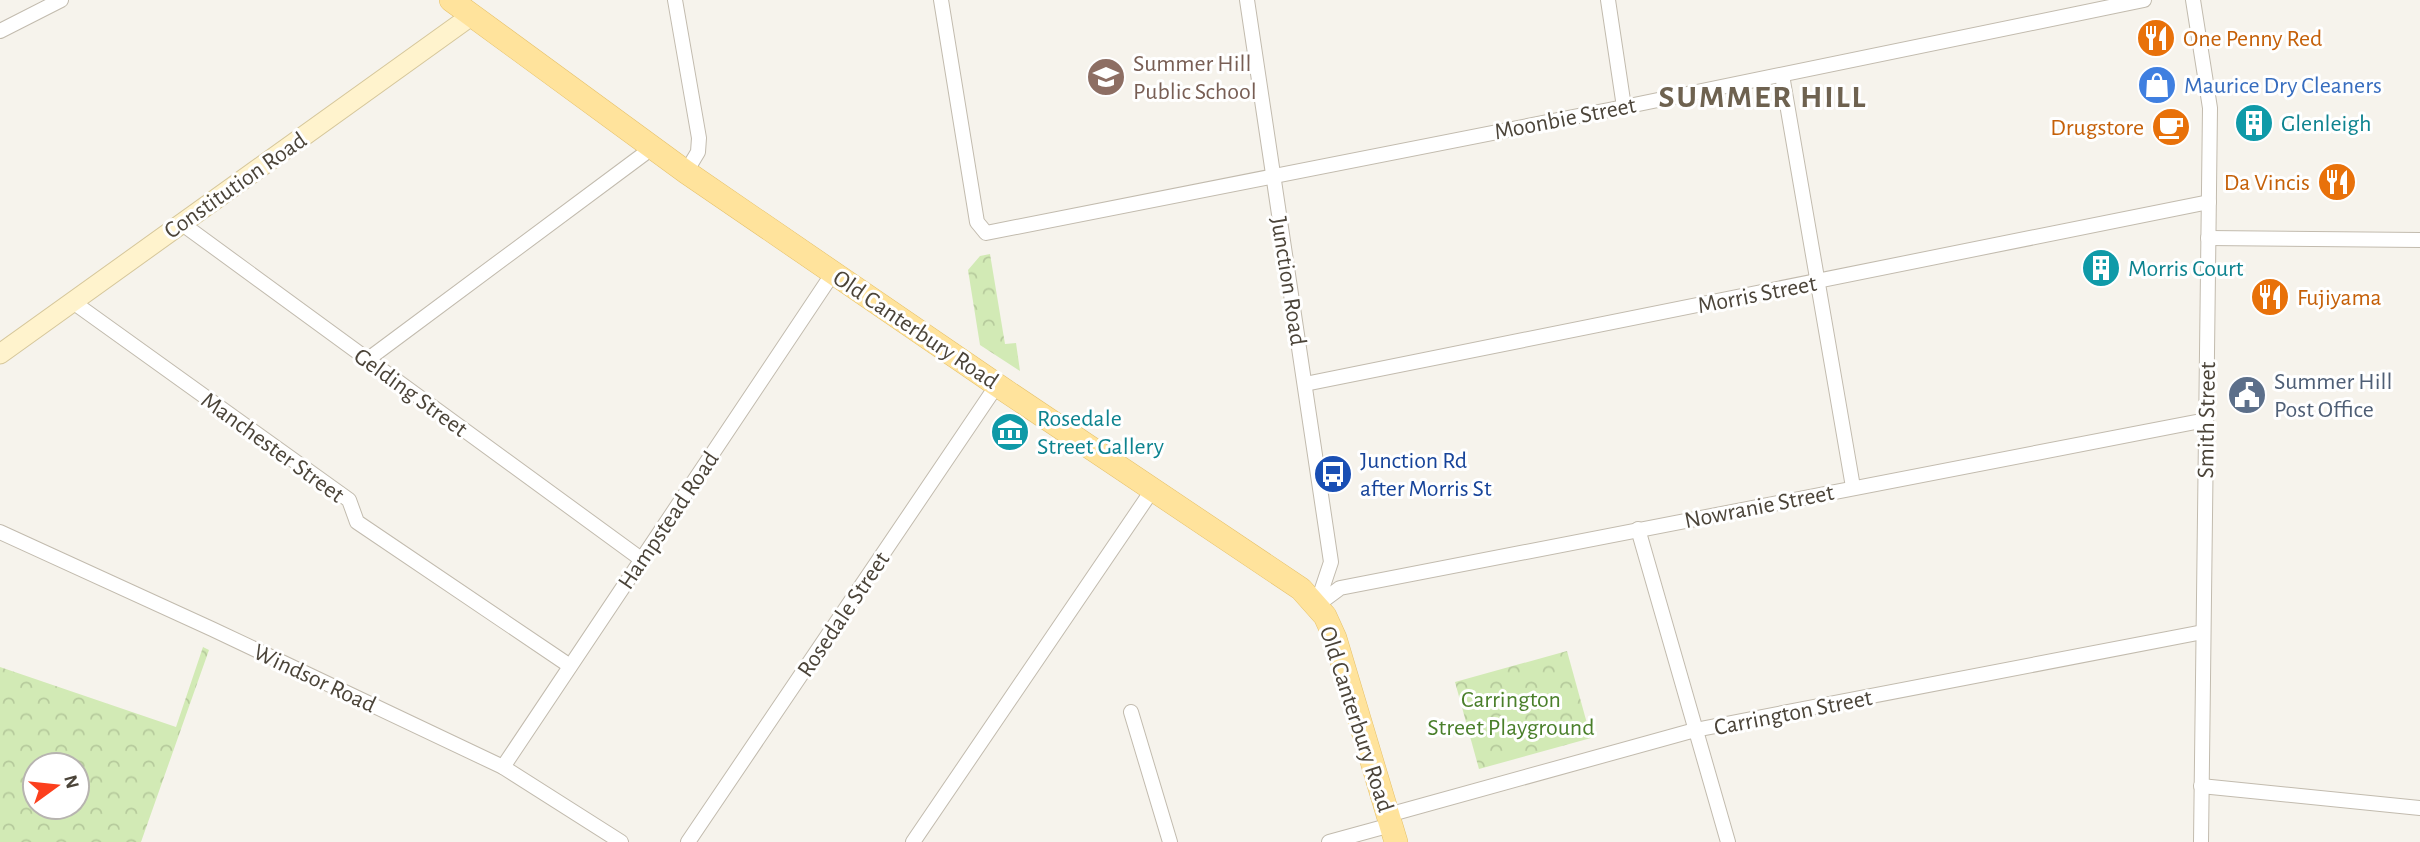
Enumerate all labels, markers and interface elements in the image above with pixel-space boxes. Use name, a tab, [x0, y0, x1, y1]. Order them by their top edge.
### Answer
restaurant icon: One Penny Red	[2135, 17, 2177, 59]
place label: One Penny Red	[2183, 27, 2322, 51]
place label: Summer Hill Public School	[1133, 52, 1257, 104]
school or university icon: Summer Hill Public School	[1085, 56, 1127, 98]
shop icon: Maurice Dry Cleaners	[2136, 64, 2178, 106]
place label: Maurice Dry Cleaners	[2184, 74, 2382, 98]
district label: SUMMER HILL	[1659, 81, 1867, 113]
street label: Moonbie Street	[1492, 93, 1638, 144]
building icon: Glenleigh	[2233, 102, 2275, 144]
cafe icon: Drugstore	[2150, 106, 2192, 148]
place label: Glenleigh	[2281, 112, 2372, 136]
place label: Drugstore	[2050, 116, 2144, 140]
street label: Constitution Road	[160, 128, 311, 244]
restaurant icon: Da Vincis	[2316, 161, 2358, 203]
place label: Da Vincis	[2224, 171, 2310, 195]
street label: Junction Road	[1266, 215, 1310, 347]
building icon: Morris Court	[2080, 247, 2122, 289]
place label: Morris Court	[2128, 257, 2244, 281]
street label: Old Canterbury Road	[828, 266, 1002, 394]
street label: Morris Street	[1696, 272, 1819, 318]
restaurant icon: Fujiyama	[2249, 276, 2291, 318]
place label: Fujiyama	[2297, 286, 2382, 310]
street label: Gelding Street	[349, 344, 472, 442]
street label: Smith Street	[2194, 361, 2220, 479]
place label: Summer Hill Post Office	[2274, 370, 2392, 422]
public building icon: Summer Hill Post Office	[2226, 374, 2268, 416]
street label: Manchester Street	[197, 388, 349, 508]
place label: Rosedale Street Gallery	[1037, 407, 1164, 459]
museum icon: Rosedale Street Gallery	[989, 411, 1031, 453]
street label: Hampstead Road	[614, 447, 724, 594]
place label: Junction Rd after Morris St	[1360, 449, 1492, 501]
bus stop icon: Junction Rd after Morris St	[1312, 453, 1354, 495]
street label: Nowranie Street	[1682, 481, 1836, 533]
street label: Rosedale Street	[793, 547, 895, 681]
street label: Old Canterbury Road	[1315, 623, 1397, 815]
street label: Windsor Road	[250, 640, 379, 718]
street label: Carrington Street	[1712, 686, 1875, 740]
park label: Carrington Street Playground	[1427, 688, 1595, 740]
north arrow	[21, 751, 91, 821]
text: N	[60, 773, 82, 791]

